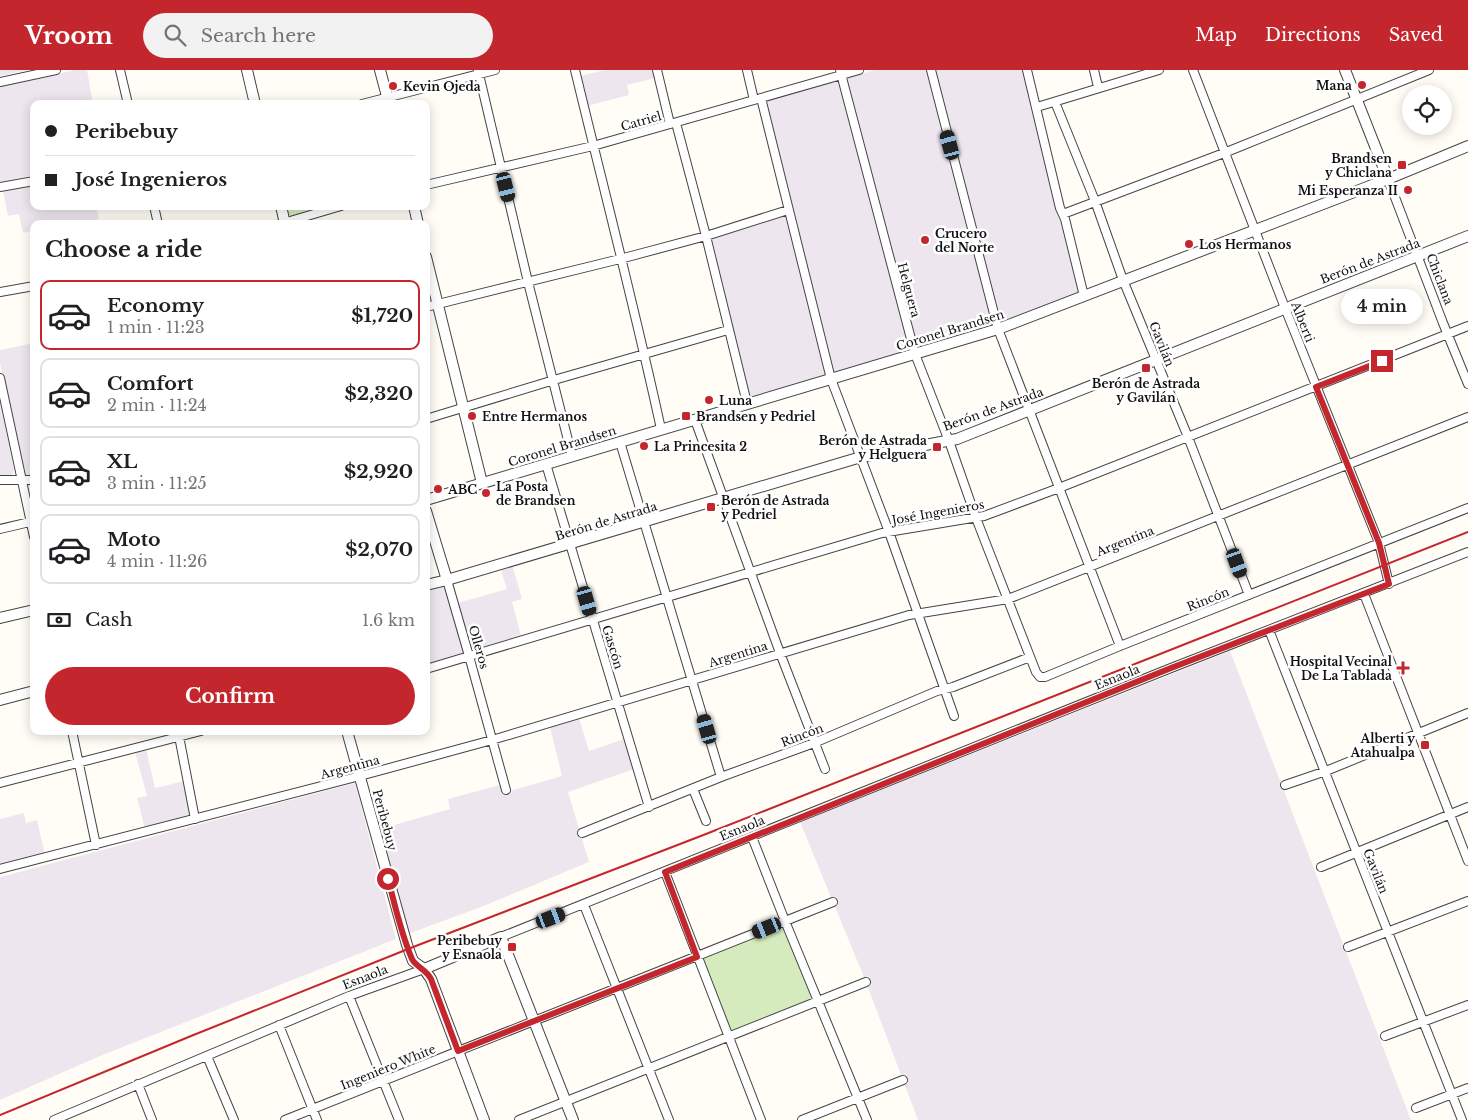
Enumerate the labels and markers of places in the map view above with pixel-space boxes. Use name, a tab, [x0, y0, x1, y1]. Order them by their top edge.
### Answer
place label: Mana	[1316, 78, 1352, 93]
place label: Kevin Ojeda	[403, 79, 481, 94]
marker: Mana	[1356, 79, 1368, 91]
marker: Kevin Ojeda	[387, 80, 399, 92]
place label: Brandsen y Chiclana	[1325, 151, 1392, 180]
marker: Brandsen y Chiclana	[1396, 159, 1408, 171]
place label: Mi Esperanza II	[1298, 183, 1398, 198]
marker: Mi Esperanza II	[1402, 184, 1414, 196]
place label: Crucero del Norte	[935, 226, 994, 255]
marker: Crucero del Norte	[919, 234, 931, 246]
place label: Los Hermanos	[1199, 237, 1292, 252]
marker: Los Hermanos	[1183, 238, 1195, 250]
marker: Berón de Astrada y Gavilán	[1140, 362, 1152, 374]
place label: Berón de Astrada y Gavilán	[1092, 376, 1200, 405]
place label: Luna	[719, 393, 752, 408]
marker: Luna	[703, 394, 715, 406]
place label: Entre Hermanos	[482, 409, 587, 424]
place label: Brandsen y Pedriel	[696, 409, 816, 424]
marker: Entre Hermanos	[466, 410, 478, 422]
marker: Brandsen y Pedriel	[680, 410, 692, 422]
place label: Berón de Astrada y Helguera	[819, 433, 927, 462]
place label: La Princesita 2	[654, 439, 747, 454]
marker: La Princesita 2	[638, 440, 650, 452]
marker: Berón de Astrada y Helguera	[931, 441, 943, 453]
place label: La Posta de Brandsen	[496, 479, 576, 508]
place label: ABC	[447, 482, 477, 497]
marker: ABC	[432, 483, 444, 495]
marker: La Posta de Brandsen	[480, 487, 492, 499]
place label: Berón de Astrada y Pedriel	[721, 493, 829, 522]
marker: Berón de Astrada y Pedriel	[705, 501, 717, 513]
place label: Hospital Vecinal De La Tablada	[1290, 654, 1393, 683]
marker: Hospital Vecinal De La Tablada	[1396, 661, 1410, 675]
place label: Alberti y Atahualpa	[1349, 731, 1415, 760]
marker: Alberti y Atahualpa	[1419, 739, 1431, 751]
place label: Peribebuy y Esnaola	[437, 933, 502, 962]
marker: Peribebuy y Esnaola	[506, 941, 518, 953]

